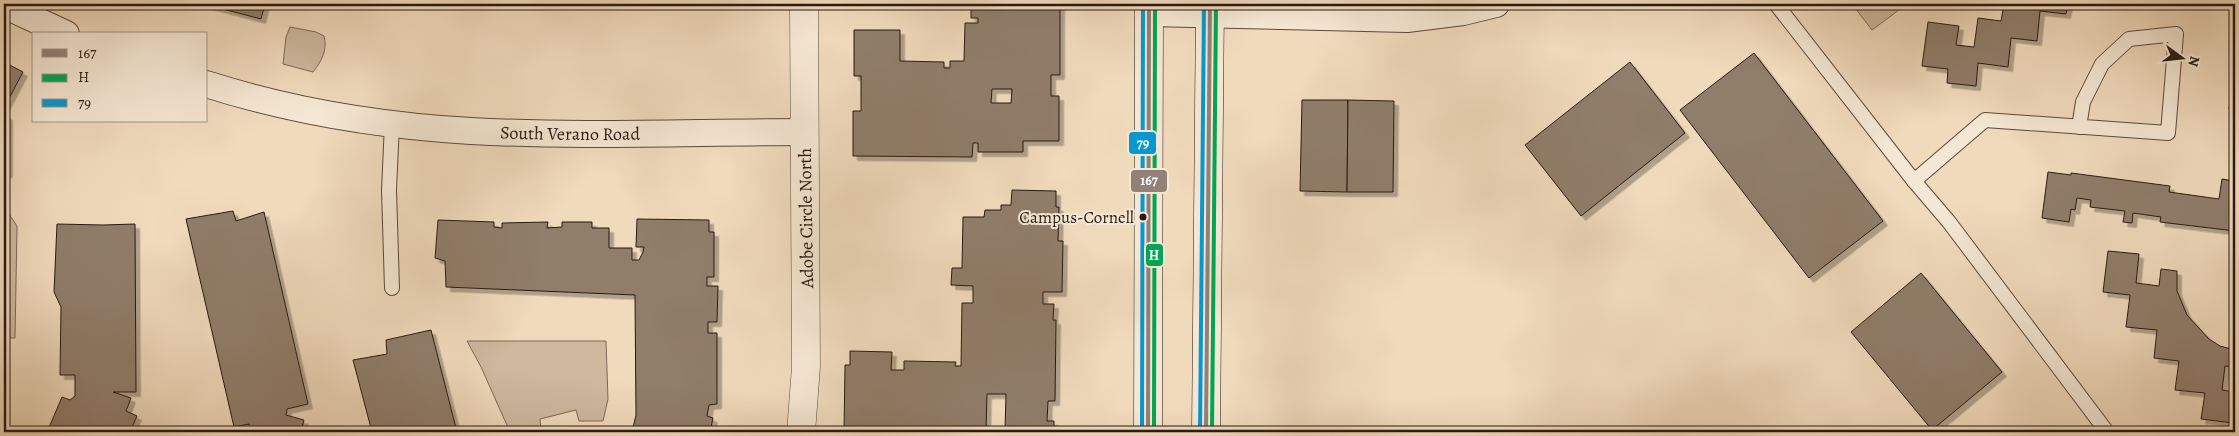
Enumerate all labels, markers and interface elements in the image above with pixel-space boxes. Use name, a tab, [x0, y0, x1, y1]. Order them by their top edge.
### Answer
legend	[32, 32, 208, 122]
north arrow	[2156, 32, 2206, 82]
text: 167	[78, 43, 97, 63]
text: N	[2184, 54, 2205, 69]
text: H	[78, 67, 89, 87]
text: 79	[78, 93, 91, 113]
street label: South Verano Road	[500, 120, 640, 146]
line badge: 79	[1128, 131, 1157, 155]
text: 79	[1137, 134, 1150, 153]
street label: Adobe Circle North	[793, 147, 819, 289]
line badge: 167	[1130, 169, 1168, 193]
text: 167	[1140, 171, 1158, 190]
place label: Campus-Cornell	[1019, 206, 1134, 229]
marker: Campus-Cornell	[1138, 212, 1148, 222]
line badge: H	[1145, 243, 1164, 267]
text: H	[1149, 246, 1159, 265]

